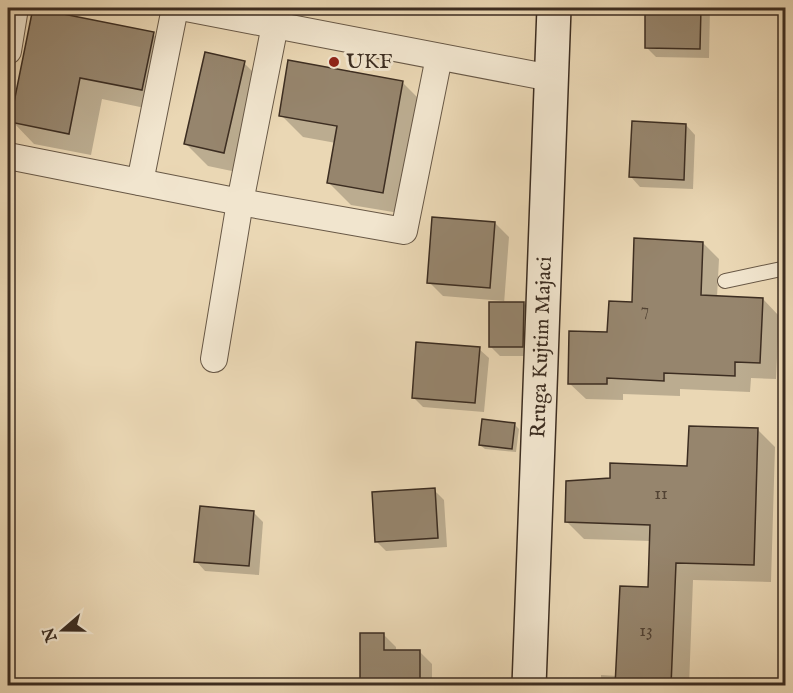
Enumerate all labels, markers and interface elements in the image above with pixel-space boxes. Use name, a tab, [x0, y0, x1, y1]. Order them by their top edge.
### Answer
place label: UKF	[346, 49, 392, 76]
marker: UKF	[327, 55, 341, 69]
street label: Rruga Kujtim Majaci	[525, 256, 558, 439]
house number: 7	[641, 299, 649, 322]
house number: 11	[654, 483, 668, 506]
north arrow	[33, 600, 93, 660]
house number: 13	[639, 620, 653, 643]
text: N	[39, 624, 63, 645]

